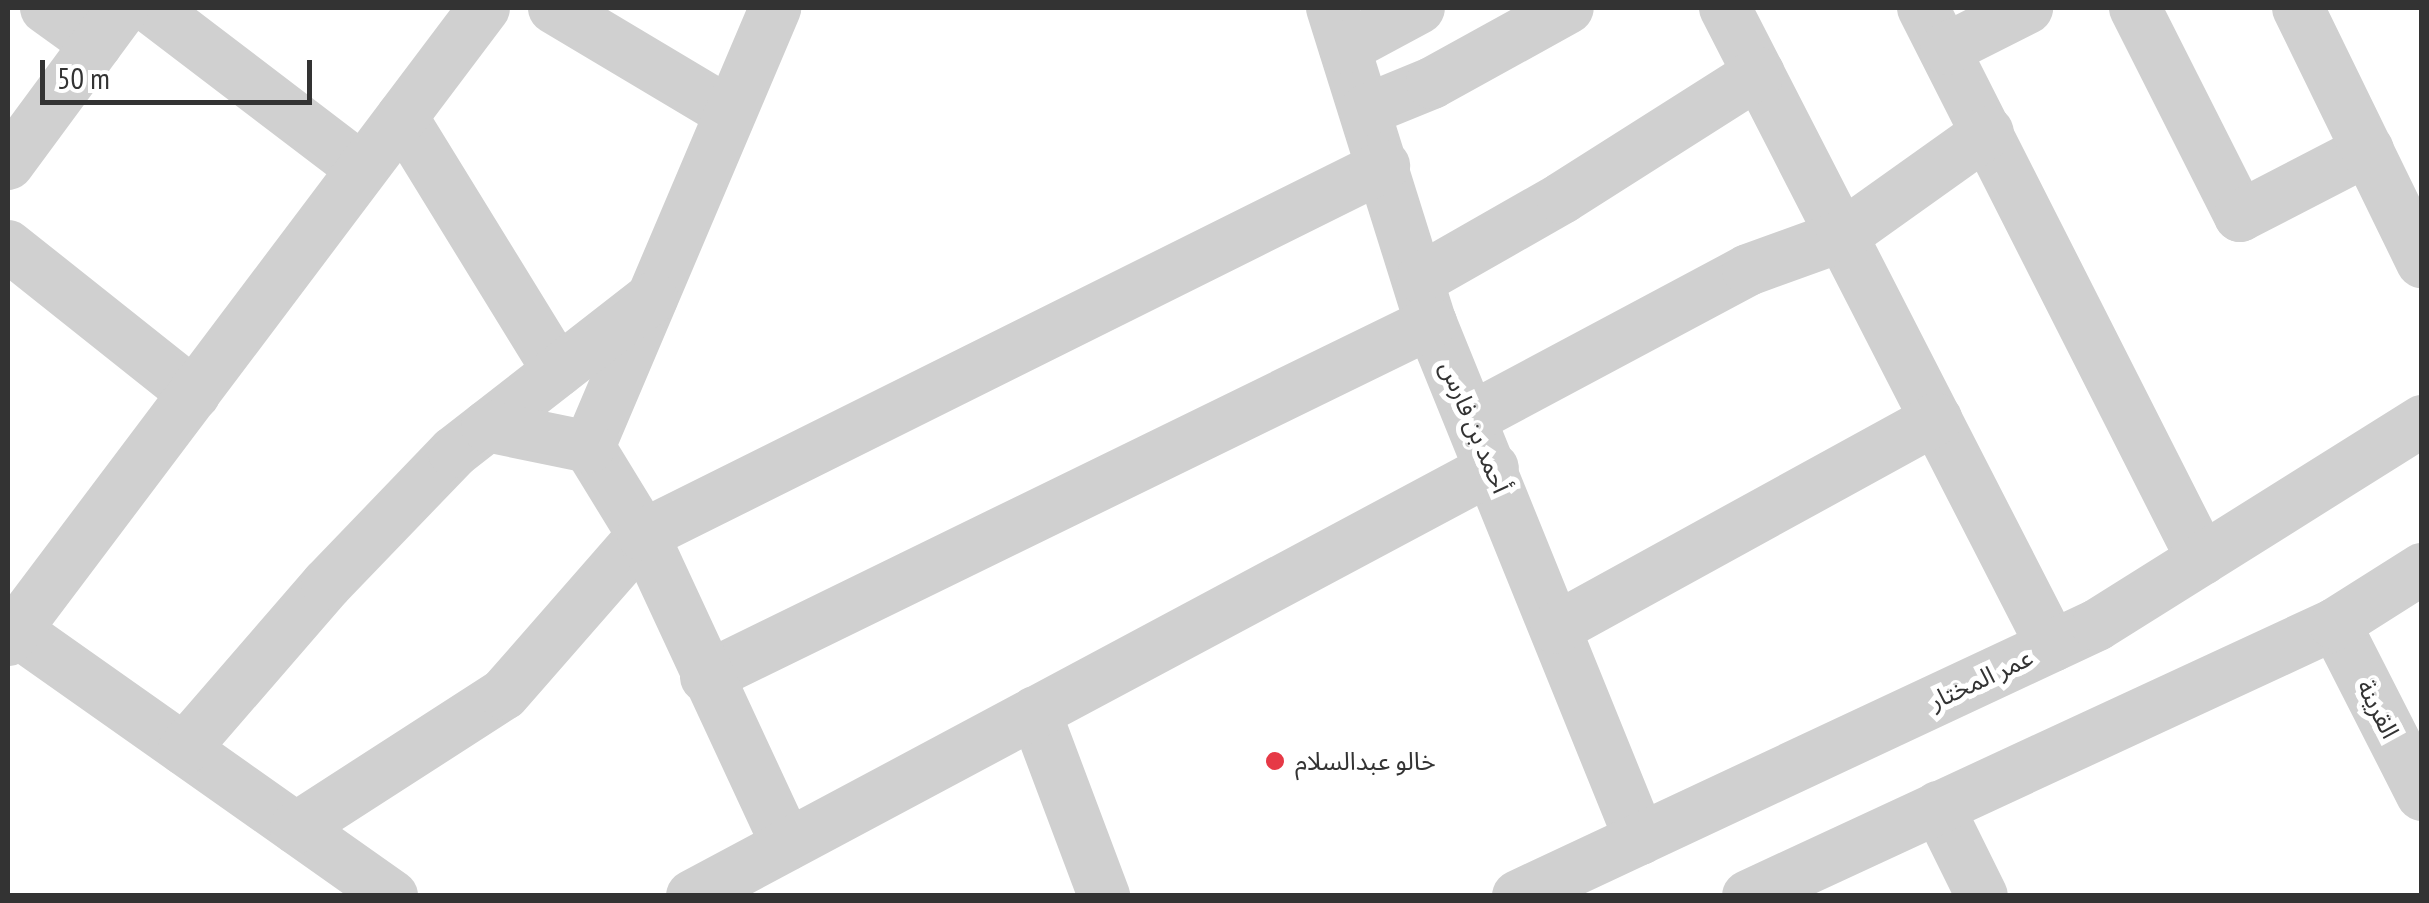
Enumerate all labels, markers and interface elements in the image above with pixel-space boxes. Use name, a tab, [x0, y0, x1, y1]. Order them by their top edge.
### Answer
scale bar	[45, 40, 318, 102]
text: 50 m	[57, 58, 110, 97]
street label: أحمد بن فارس	[1434, 356, 1516, 498]
street label: عمر المختار	[1924, 642, 2038, 716]
street label: القرينة	[2351, 674, 2405, 744]
place label: خالو عبدالسلام	[1295, 746, 1436, 776]
marker: خالو عبدالسلام	[1264, 750, 1286, 772]

